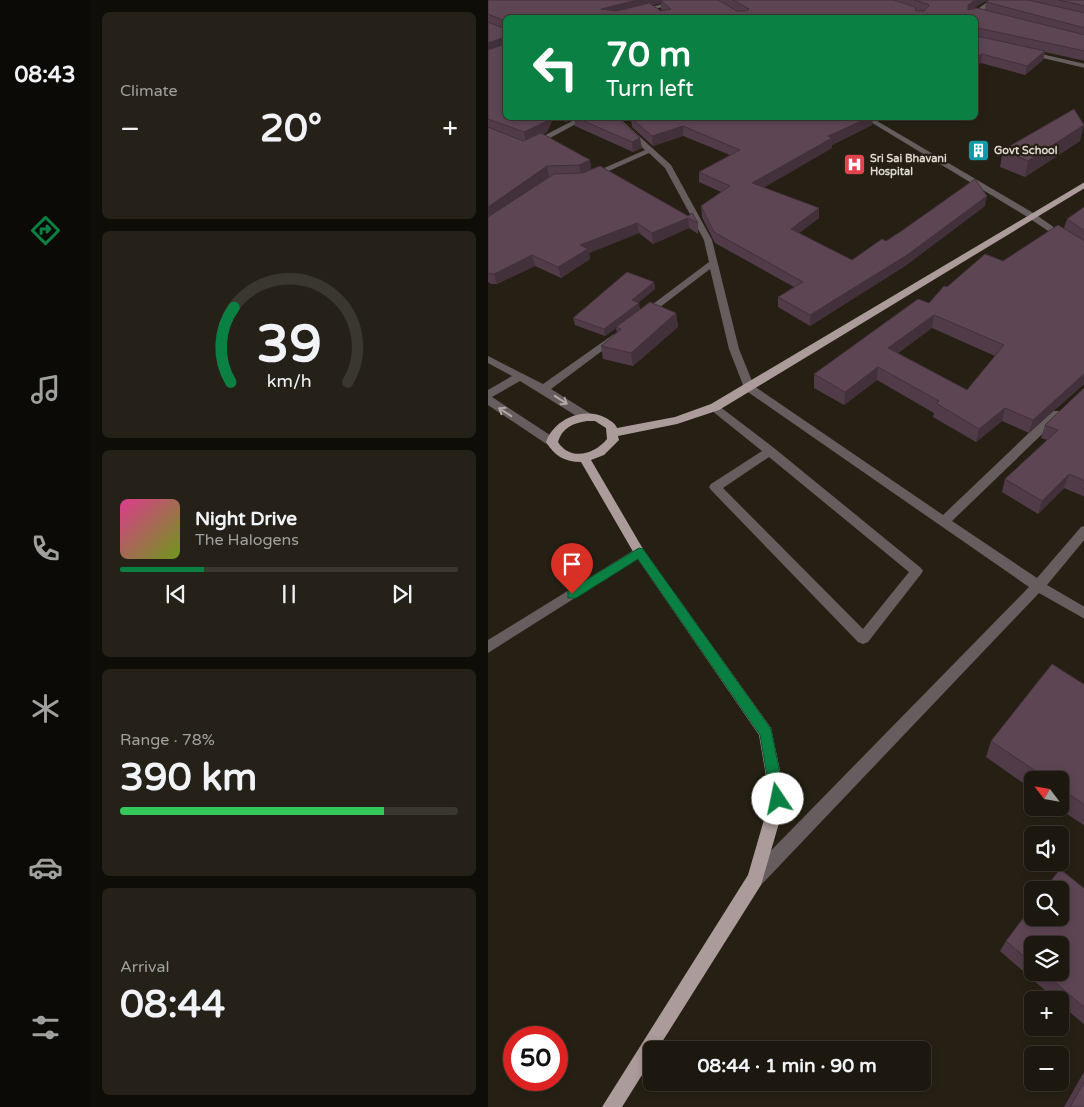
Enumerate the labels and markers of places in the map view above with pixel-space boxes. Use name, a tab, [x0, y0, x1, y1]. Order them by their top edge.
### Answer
building icon: Govt School	[966, 138, 990, 162]
place label: Govt School	[994, 144, 1058, 157]
hospital icon: Sri Sai Bhavani Hospital	[842, 152, 866, 176]
place label: Sri Sai Bhavani Hospital	[870, 152, 947, 179]
pin	[551, 543, 593, 594]

